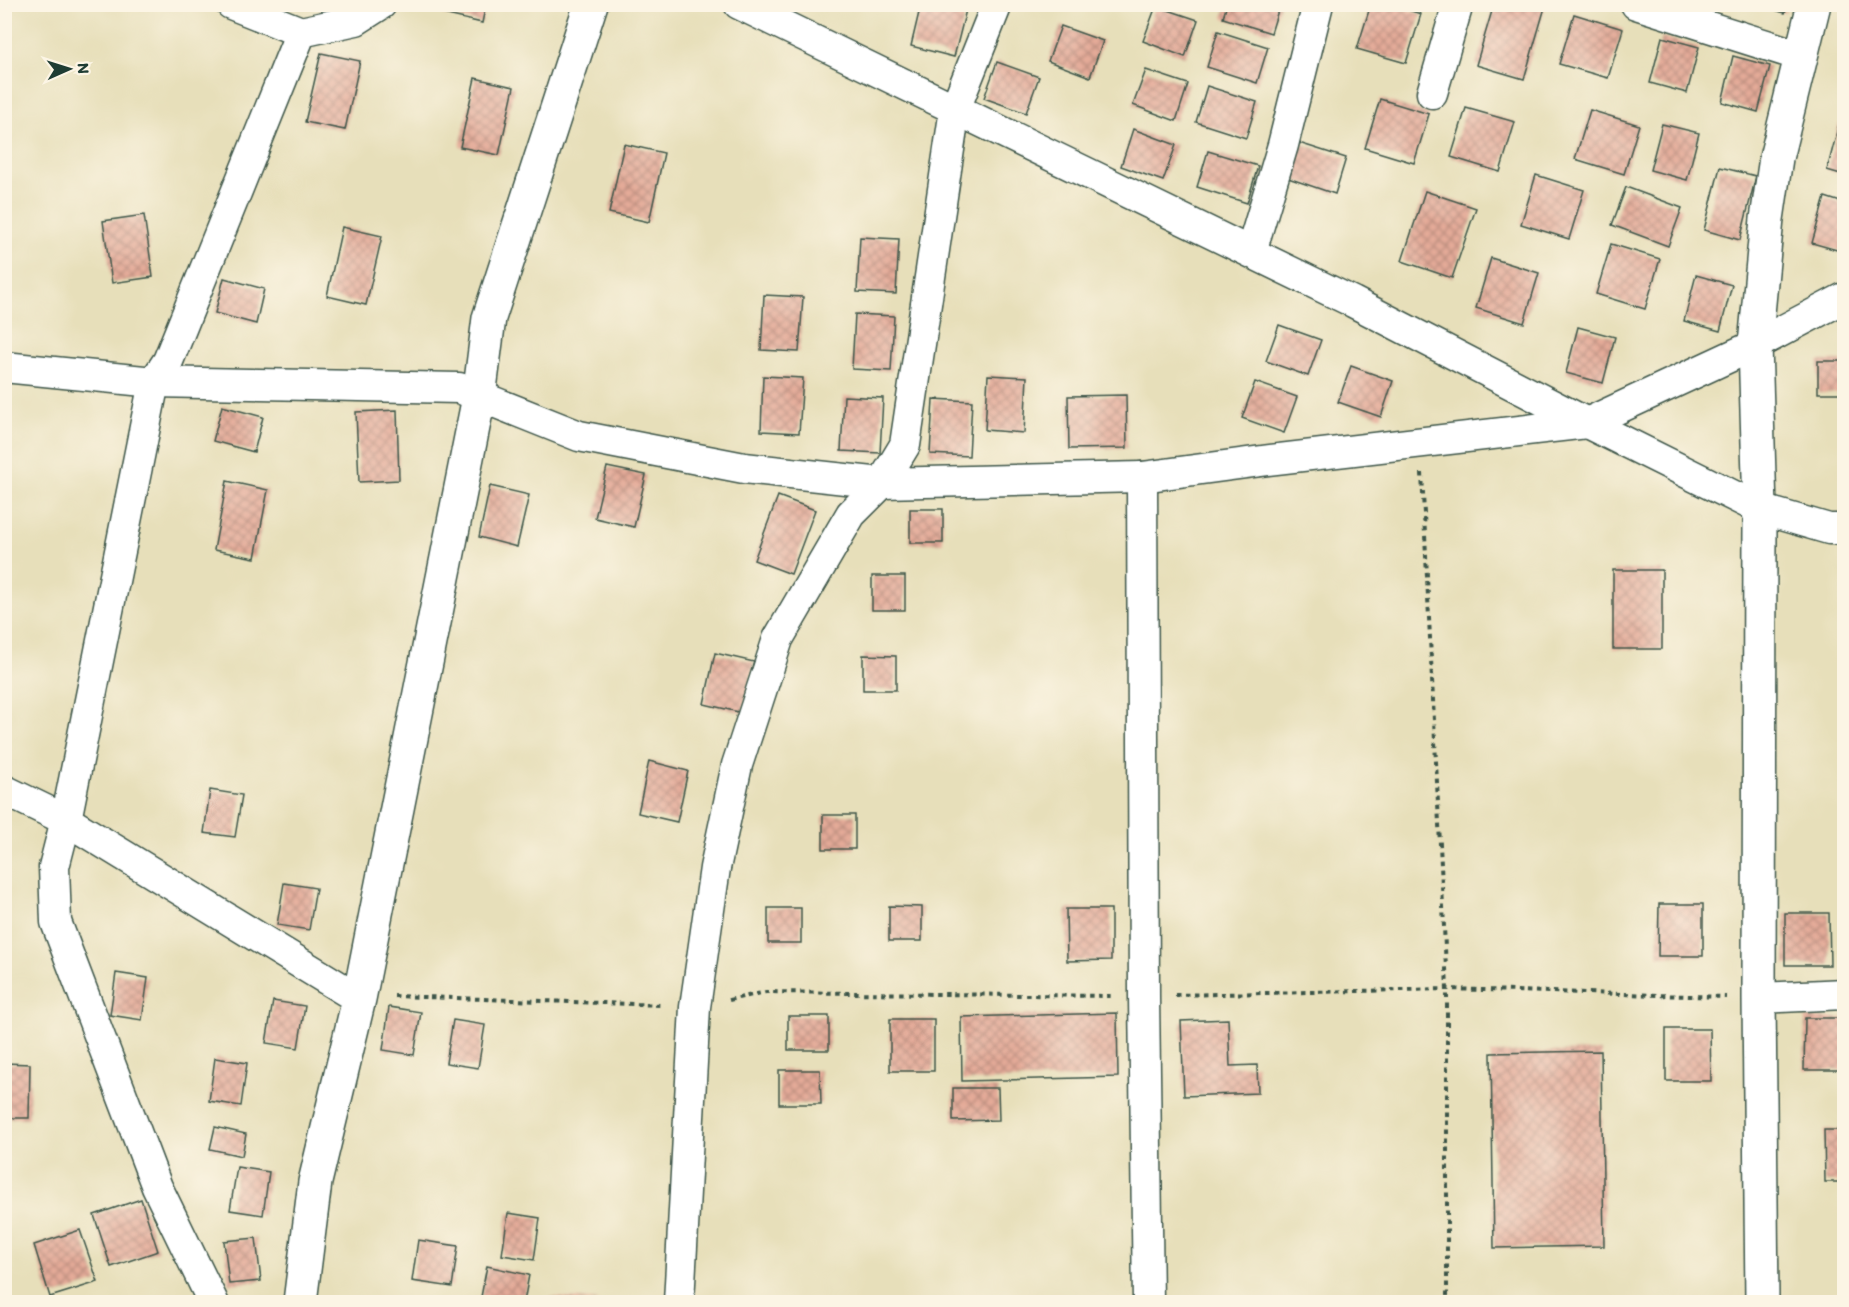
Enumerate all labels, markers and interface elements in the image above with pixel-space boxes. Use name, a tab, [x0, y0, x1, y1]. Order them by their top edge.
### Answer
north arrow	[39, 39, 99, 99]
text: N	[74, 62, 93, 74]

